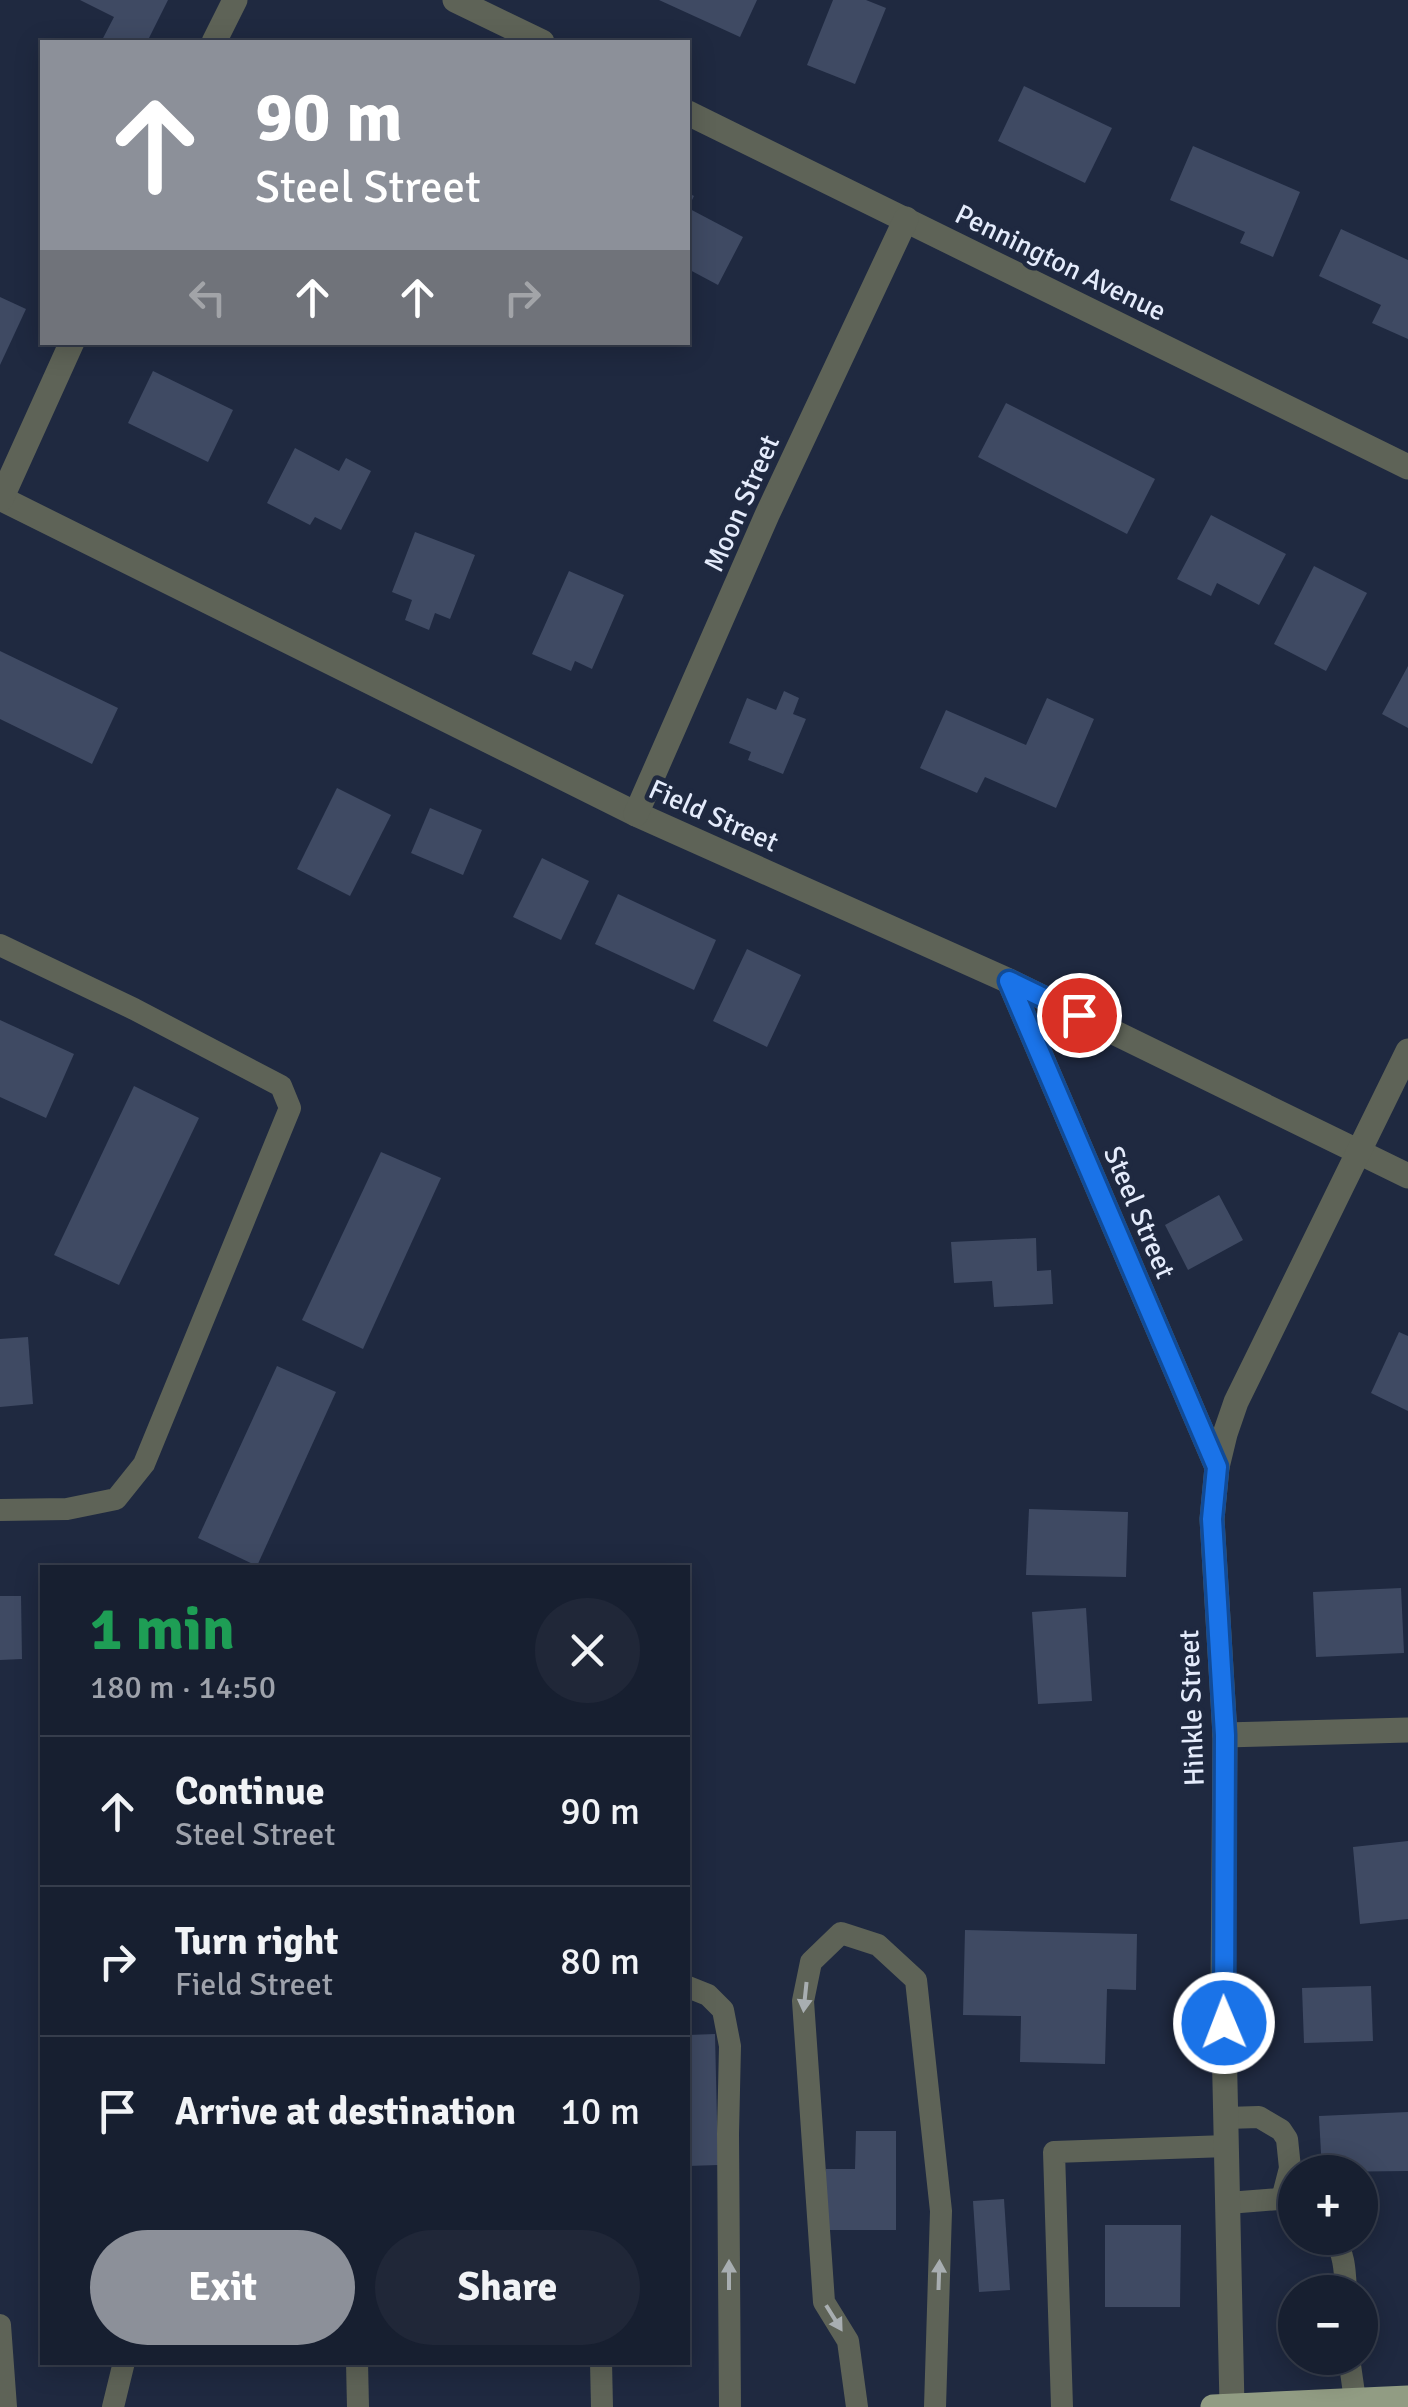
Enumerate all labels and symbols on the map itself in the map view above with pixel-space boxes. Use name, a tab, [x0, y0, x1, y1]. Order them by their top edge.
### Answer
street label: Pennington Avenue	[950, 197, 1172, 329]
street label: Moon Street	[697, 430, 787, 577]
street label: Field Street	[644, 772, 784, 860]
pin	[1037, 973, 1122, 1058]
street label: Steel Street	[1096, 1141, 1182, 1284]
street label: Hinkle Street	[1172, 1629, 1212, 1787]
position arrow	[1172, 1971, 1276, 2075]
one-way arrow	[797, 1982, 813, 2013]
one-way arrow	[721, 2258, 737, 2290]
one-way arrow	[931, 2258, 947, 2290]
one-way arrow	[825, 2304, 842, 2332]

